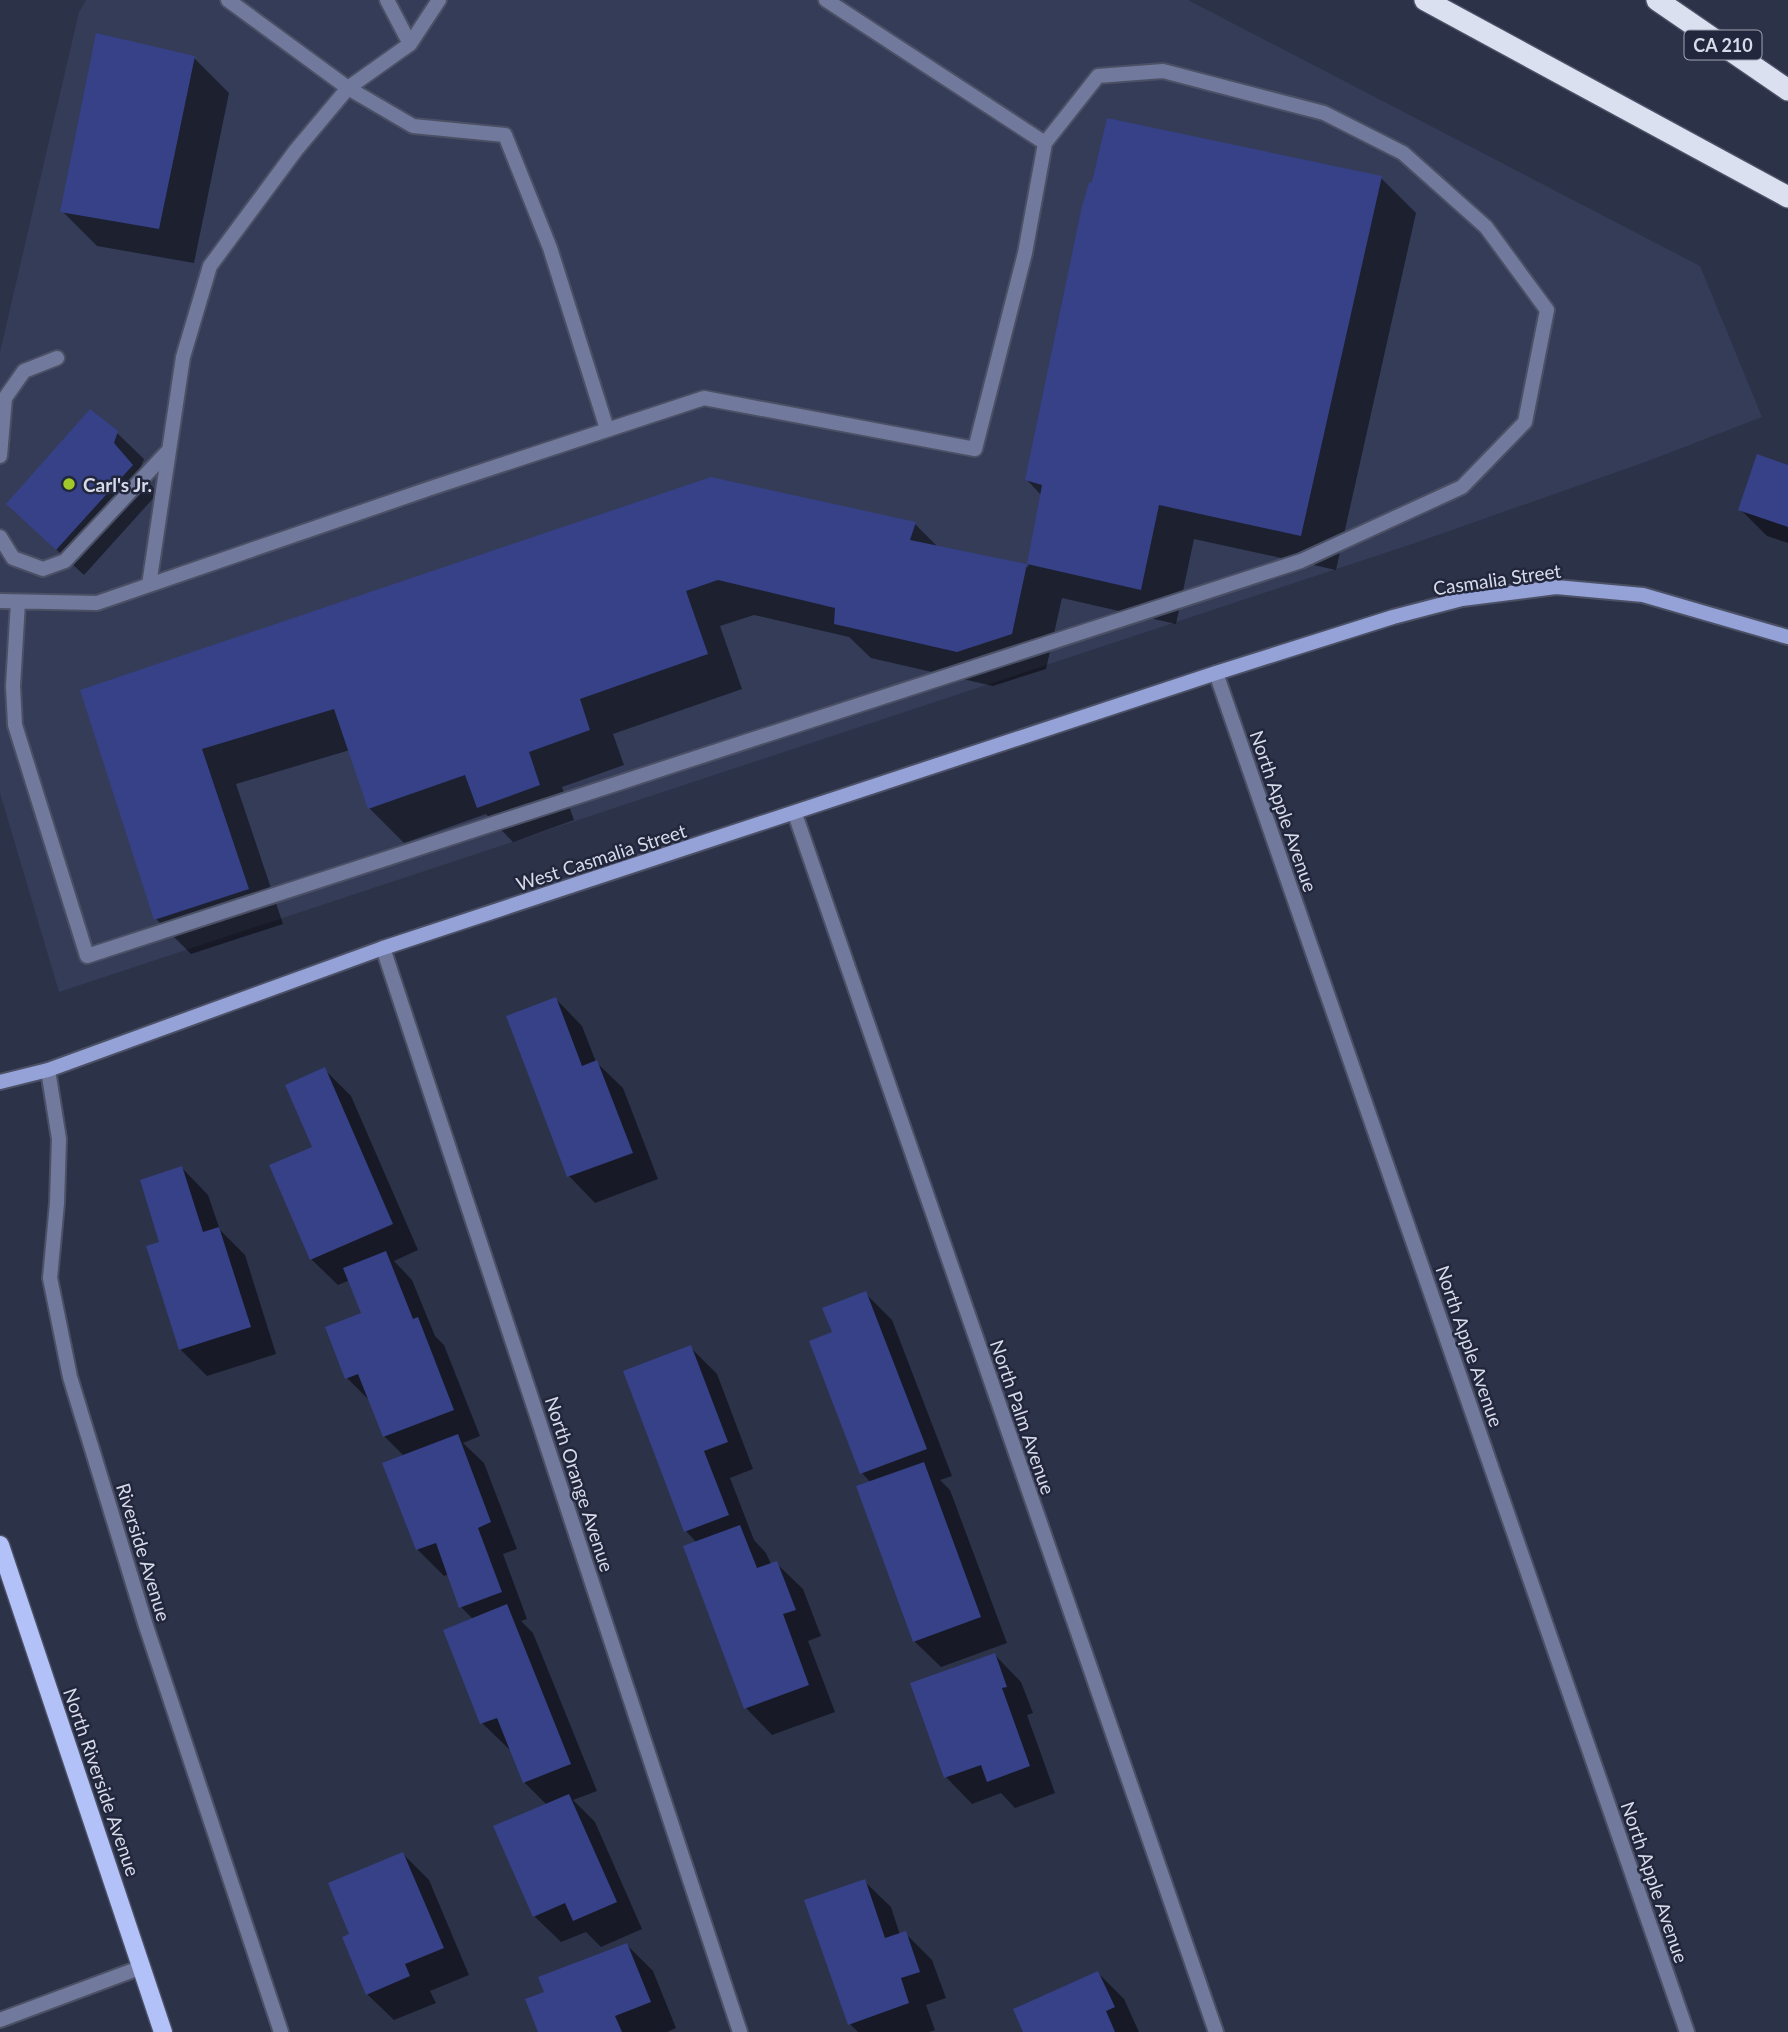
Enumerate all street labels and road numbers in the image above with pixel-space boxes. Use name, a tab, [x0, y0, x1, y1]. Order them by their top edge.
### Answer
road number: CA 210	[1684, 31, 1762, 60]
street label: Casmalia Street	[1432, 559, 1563, 599]
street label: North Apple Avenue	[1246, 727, 1322, 895]
street label: West Casmalia Street	[513, 819, 689, 895]
street label: North Apple Avenue	[1432, 1262, 1508, 1430]
street label: North Palm Avenue	[986, 1337, 1060, 1497]
street label: North Orange Avenue	[541, 1393, 619, 1575]
street label: Riverside Avenue	[112, 1480, 176, 1624]
street label: North Riverside Avenue	[59, 1685, 145, 1879]
street label: North Apple Avenue	[1617, 1798, 1693, 1966]

